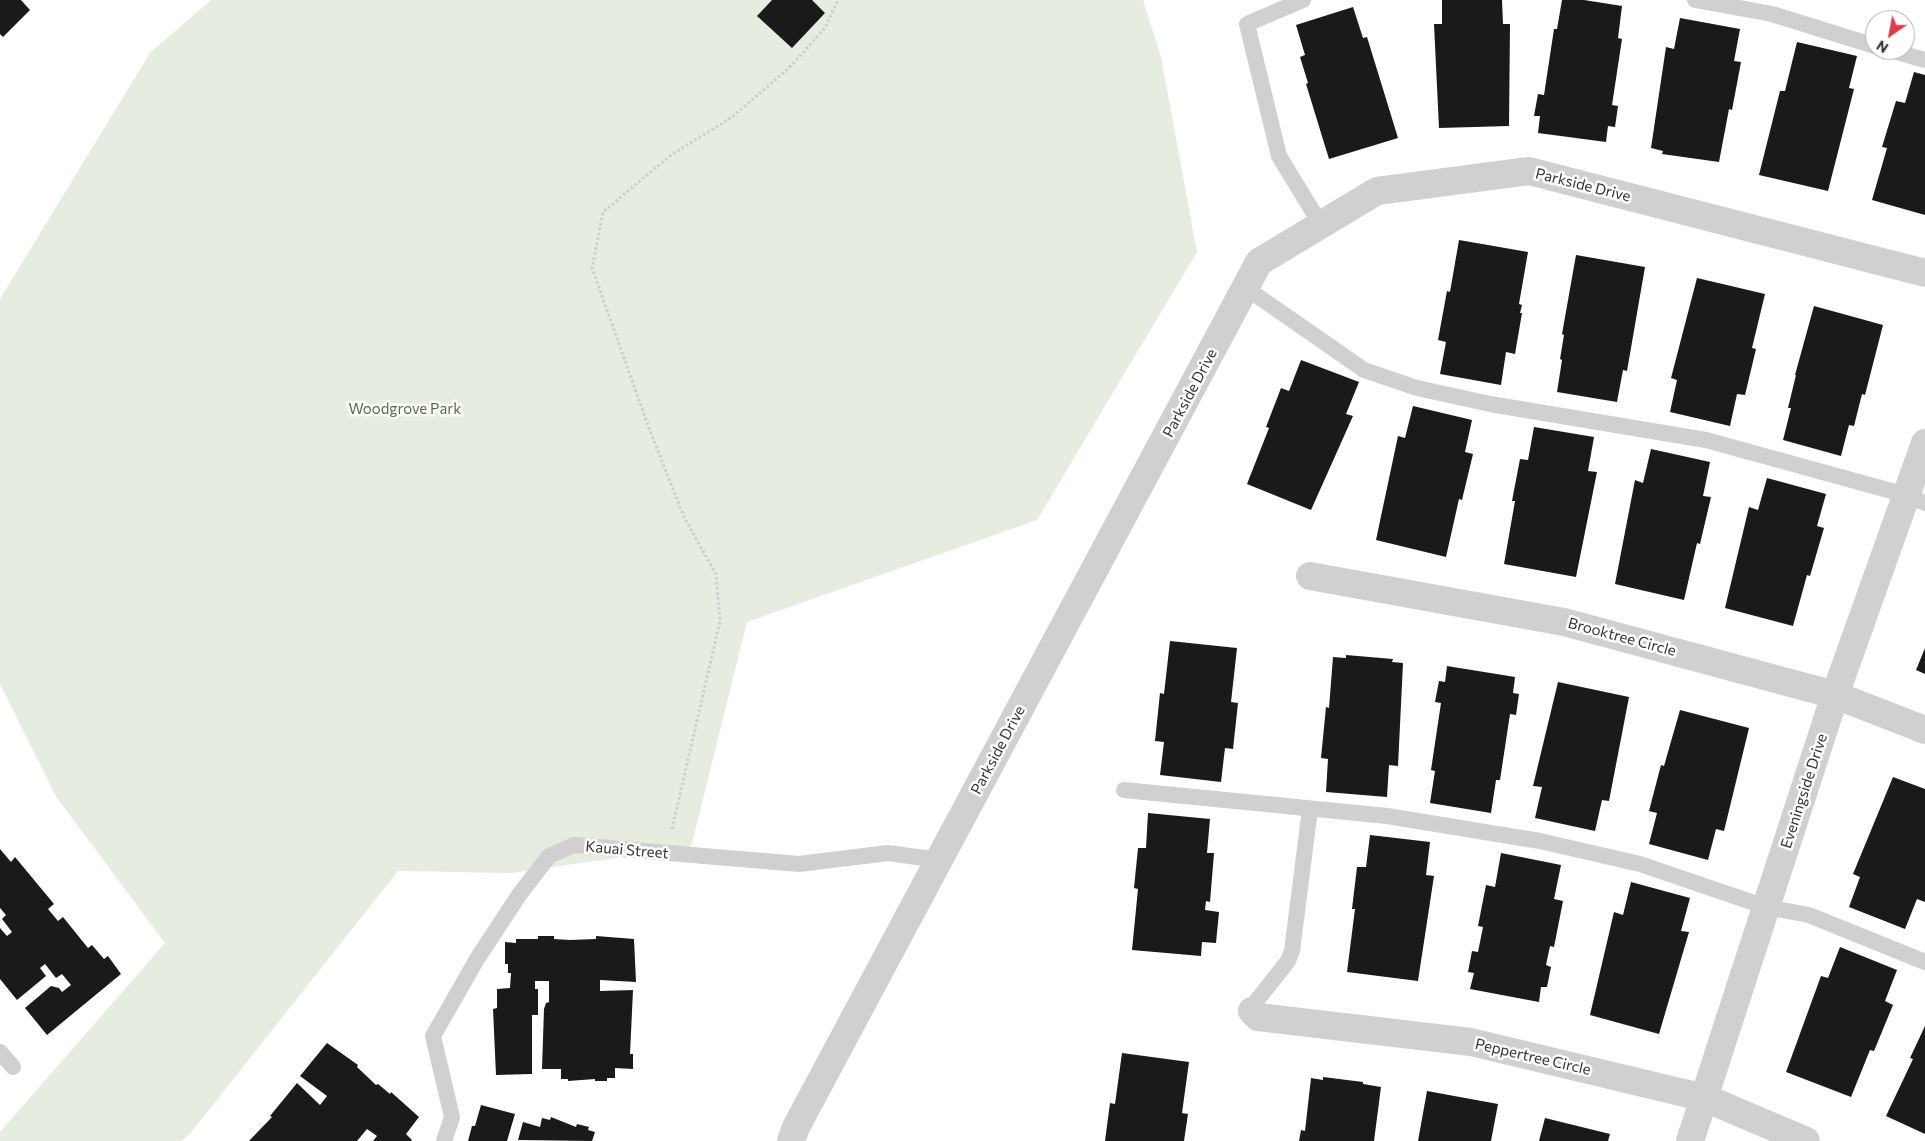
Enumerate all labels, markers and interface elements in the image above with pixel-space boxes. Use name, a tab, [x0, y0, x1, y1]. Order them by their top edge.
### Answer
north arrow	[1865, 10, 1915, 60]
text: N	[1873, 37, 1891, 57]
street label: Parkside Drive	[1533, 164, 1633, 206]
street label: Parkside Drive	[1159, 346, 1221, 440]
park label: Woodgrove Park	[349, 400, 461, 418]
street label: Brooktree Circle	[1566, 614, 1678, 660]
street label: Parkside Drive	[967, 703, 1029, 797]
street label: Eveningside Drive	[1777, 731, 1831, 851]
street label: Kauai Street	[585, 837, 669, 863]
street label: Peppertree Circle	[1473, 1035, 1593, 1079]

